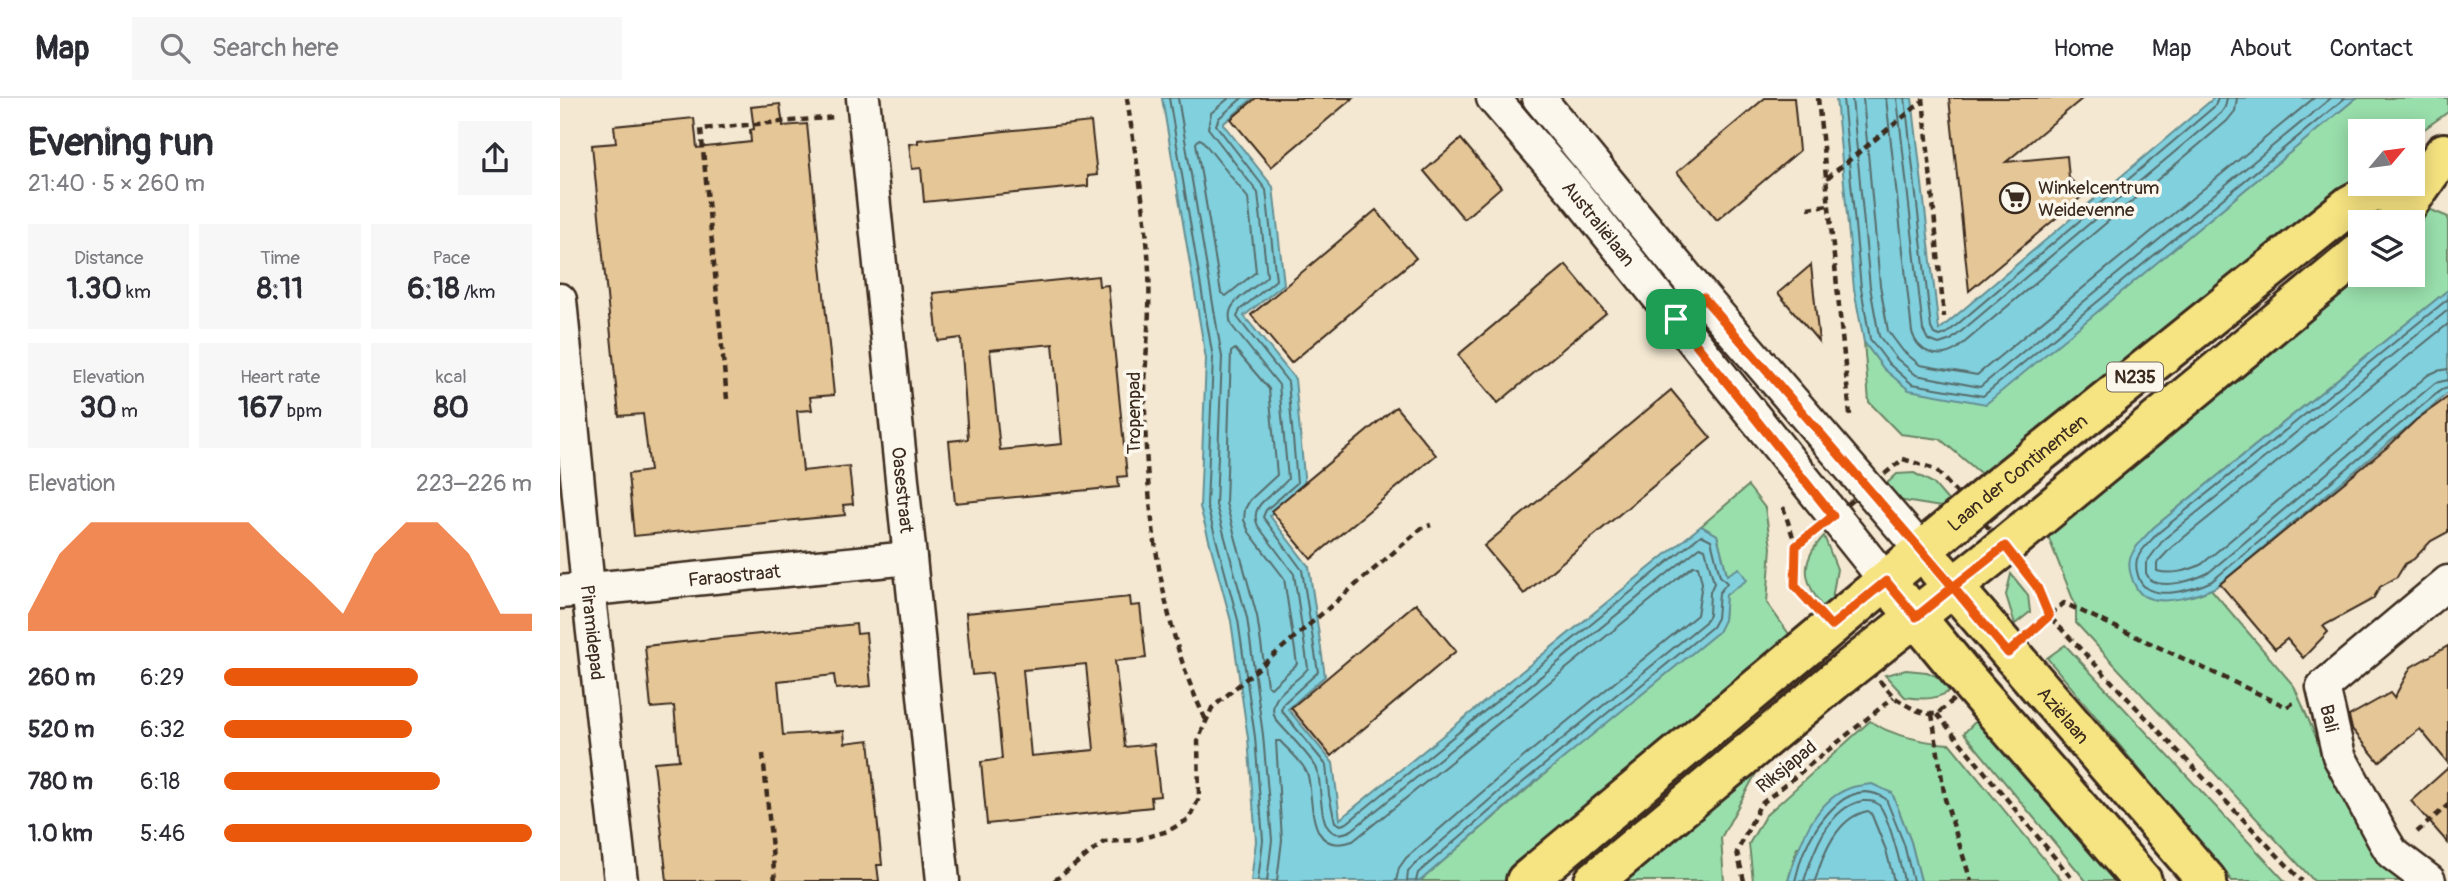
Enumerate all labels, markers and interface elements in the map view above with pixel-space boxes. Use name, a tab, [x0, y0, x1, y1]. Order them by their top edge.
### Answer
search box	[132, 17, 622, 80]
text: Map	[35, 28, 90, 69]
icon: search	[156, 29, 194, 67]
text: Search here	[212, 32, 339, 64]
text: Home	[2053, 34, 2114, 63]
text: Map	[2152, 34, 2192, 63]
text: About	[2230, 34, 2292, 63]
text: Contact	[2330, 34, 2413, 63]
text: Evening run	[28, 119, 214, 167]
north arrow	[2348, 119, 2426, 196]
map controls	[2348, 119, 2425, 287]
button: share	[458, 121, 532, 195]
text: 21:40 · 5 × 260 m	[28, 169, 205, 198]
street label: Australiëlaan	[1556, 176, 1640, 272]
place label: Winkelcentrum Weidevenne	[2038, 176, 2160, 222]
supermarket icon: Winkelcentrum Weidevenne	[1998, 181, 2032, 215]
button: layers	[2348, 210, 2425, 287]
text: Distance	[74, 246, 143, 270]
text: Time	[260, 246, 300, 270]
text: Pace	[433, 246, 470, 270]
text: 1.30	[66, 270, 122, 307]
text: 8:11	[257, 270, 303, 307]
text: 6:18	[407, 270, 460, 307]
text: km	[122, 280, 151, 304]
text: /km	[460, 280, 495, 304]
pin	[1646, 289, 1706, 349]
icon: arrive	[1657, 300, 1695, 338]
road number: N235	[2107, 362, 2163, 391]
text: Elevation	[72, 365, 145, 389]
text: Heart rate	[240, 365, 320, 389]
text: kcal	[436, 365, 467, 389]
street label: Tropenpad	[1122, 372, 1146, 454]
text: 30	[80, 389, 117, 426]
text: 167	[238, 389, 283, 426]
text: 80	[434, 389, 469, 426]
text: m	[117, 399, 138, 423]
text: bpm	[283, 399, 322, 423]
street label: Laan der Continenten	[1943, 409, 2093, 537]
street label: Oasestraat	[886, 446, 918, 535]
text: Elevation	[28, 469, 116, 498]
text: 223–226 m	[416, 469, 532, 498]
street label: Faraostraat	[687, 560, 782, 593]
street label: Piramidepad	[575, 584, 609, 681]
text: 260 m	[28, 663, 95, 692]
text: 6:29	[140, 663, 184, 692]
street label: Aziëlaan	[2032, 682, 2094, 749]
street label: Bali	[2314, 702, 2344, 734]
text: 520 m	[28, 715, 94, 744]
text: 6:32	[140, 715, 185, 744]
street label: Riksjapad	[1751, 735, 1822, 798]
text: 780 m	[28, 767, 93, 796]
text: 6:18	[140, 767, 180, 796]
text: 1.0 km	[28, 819, 93, 848]
text: 5:46	[140, 819, 185, 848]

